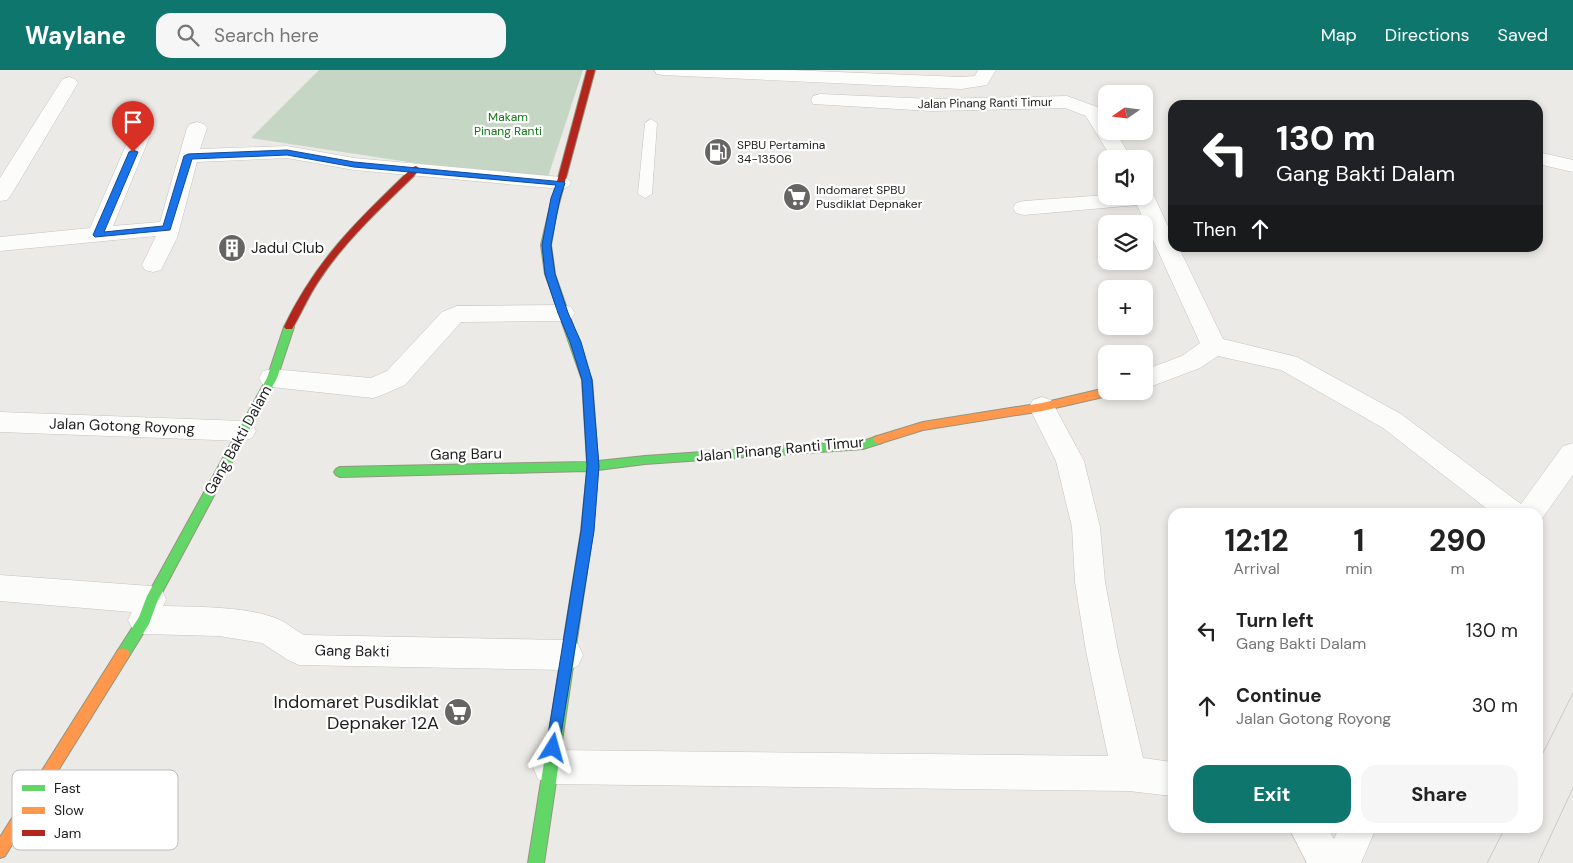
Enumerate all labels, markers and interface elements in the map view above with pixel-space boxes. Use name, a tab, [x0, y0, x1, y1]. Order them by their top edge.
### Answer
search box	[156, 13, 506, 58]
text: Waylane	[25, 20, 126, 51]
icon: search	[174, 21, 202, 49]
text: Search here	[214, 23, 319, 48]
text: Map	[1321, 23, 1357, 47]
text: Directions	[1385, 23, 1470, 47]
text: Saved	[1498, 23, 1548, 47]
north arrow	[1098, 85, 1152, 140]
map controls	[1098, 85, 1153, 400]
street label: Jalan Pinang Ranti Timur	[918, 94, 1053, 112]
pin	[112, 101, 154, 152]
icon: arrive	[119, 108, 147, 136]
park label: Makam Pinang Ranti	[474, 109, 542, 139]
text: 130 m	[1276, 115, 1376, 161]
icon: left	[1193, 120, 1258, 185]
fuel station icon: SPBU Pertamina 34-13506	[703, 137, 733, 167]
place label: SPBU Pertamina 34-13506	[737, 137, 825, 167]
button: sound	[1098, 150, 1153, 205]
text: Gang Bakti Dalam	[1276, 159, 1455, 188]
supermarket icon: Indomaret SPBU Pusdiklat Depnaker	[782, 182, 812, 212]
place label: Indomaret SPBU Pusdiklat Depnaker	[816, 182, 923, 212]
button: layers	[1098, 215, 1153, 270]
icon: ahead	[1246, 215, 1274, 243]
text: Then	[1193, 217, 1236, 242]
building icon: Jadul Club	[217, 233, 247, 263]
place label: Jadul Club	[251, 238, 324, 258]
button: +	[1098, 280, 1153, 335]
button: −	[1098, 345, 1153, 400]
street label: Gang Bakti Dalam	[200, 382, 276, 498]
street label: Jalan Gotong Royong	[49, 413, 195, 439]
street label: Jalan Pinang Ranti Timur	[695, 432, 865, 466]
street label: Gang Baru	[430, 443, 502, 465]
text: 12:12	[1225, 521, 1289, 560]
text: 1	[1353, 521, 1364, 560]
text: 290	[1429, 521, 1486, 560]
text: Arrival	[1233, 558, 1280, 579]
text: min	[1345, 558, 1373, 579]
text: m	[1451, 558, 1465, 579]
text: Turn left	[1236, 608, 1314, 633]
icon: left	[1193, 617, 1221, 645]
text: 130 m	[1466, 618, 1518, 643]
text: Gang Bakti Dalam	[1236, 633, 1366, 654]
street label: Gang Bakti	[314, 640, 390, 662]
text: Continue	[1236, 683, 1322, 708]
place label: Indomaret Pusdiklat Depnaker 12A	[274, 690, 439, 735]
icon: ahead	[1193, 692, 1221, 720]
text: 30 m	[1472, 693, 1518, 718]
supermarket icon: Indomaret Pusdiklat Depnaker 12A	[443, 697, 473, 727]
text: Jalan Gotong Royong	[1236, 708, 1391, 729]
position arrow	[526, 721, 578, 773]
button: Exit	[1193, 765, 1351, 823]
button: Share	[1361, 765, 1518, 823]
legend	[12, 770, 178, 850]
text: Fast	[54, 779, 81, 797]
text: Slow	[54, 801, 84, 819]
text: Jam	[54, 824, 81, 842]

